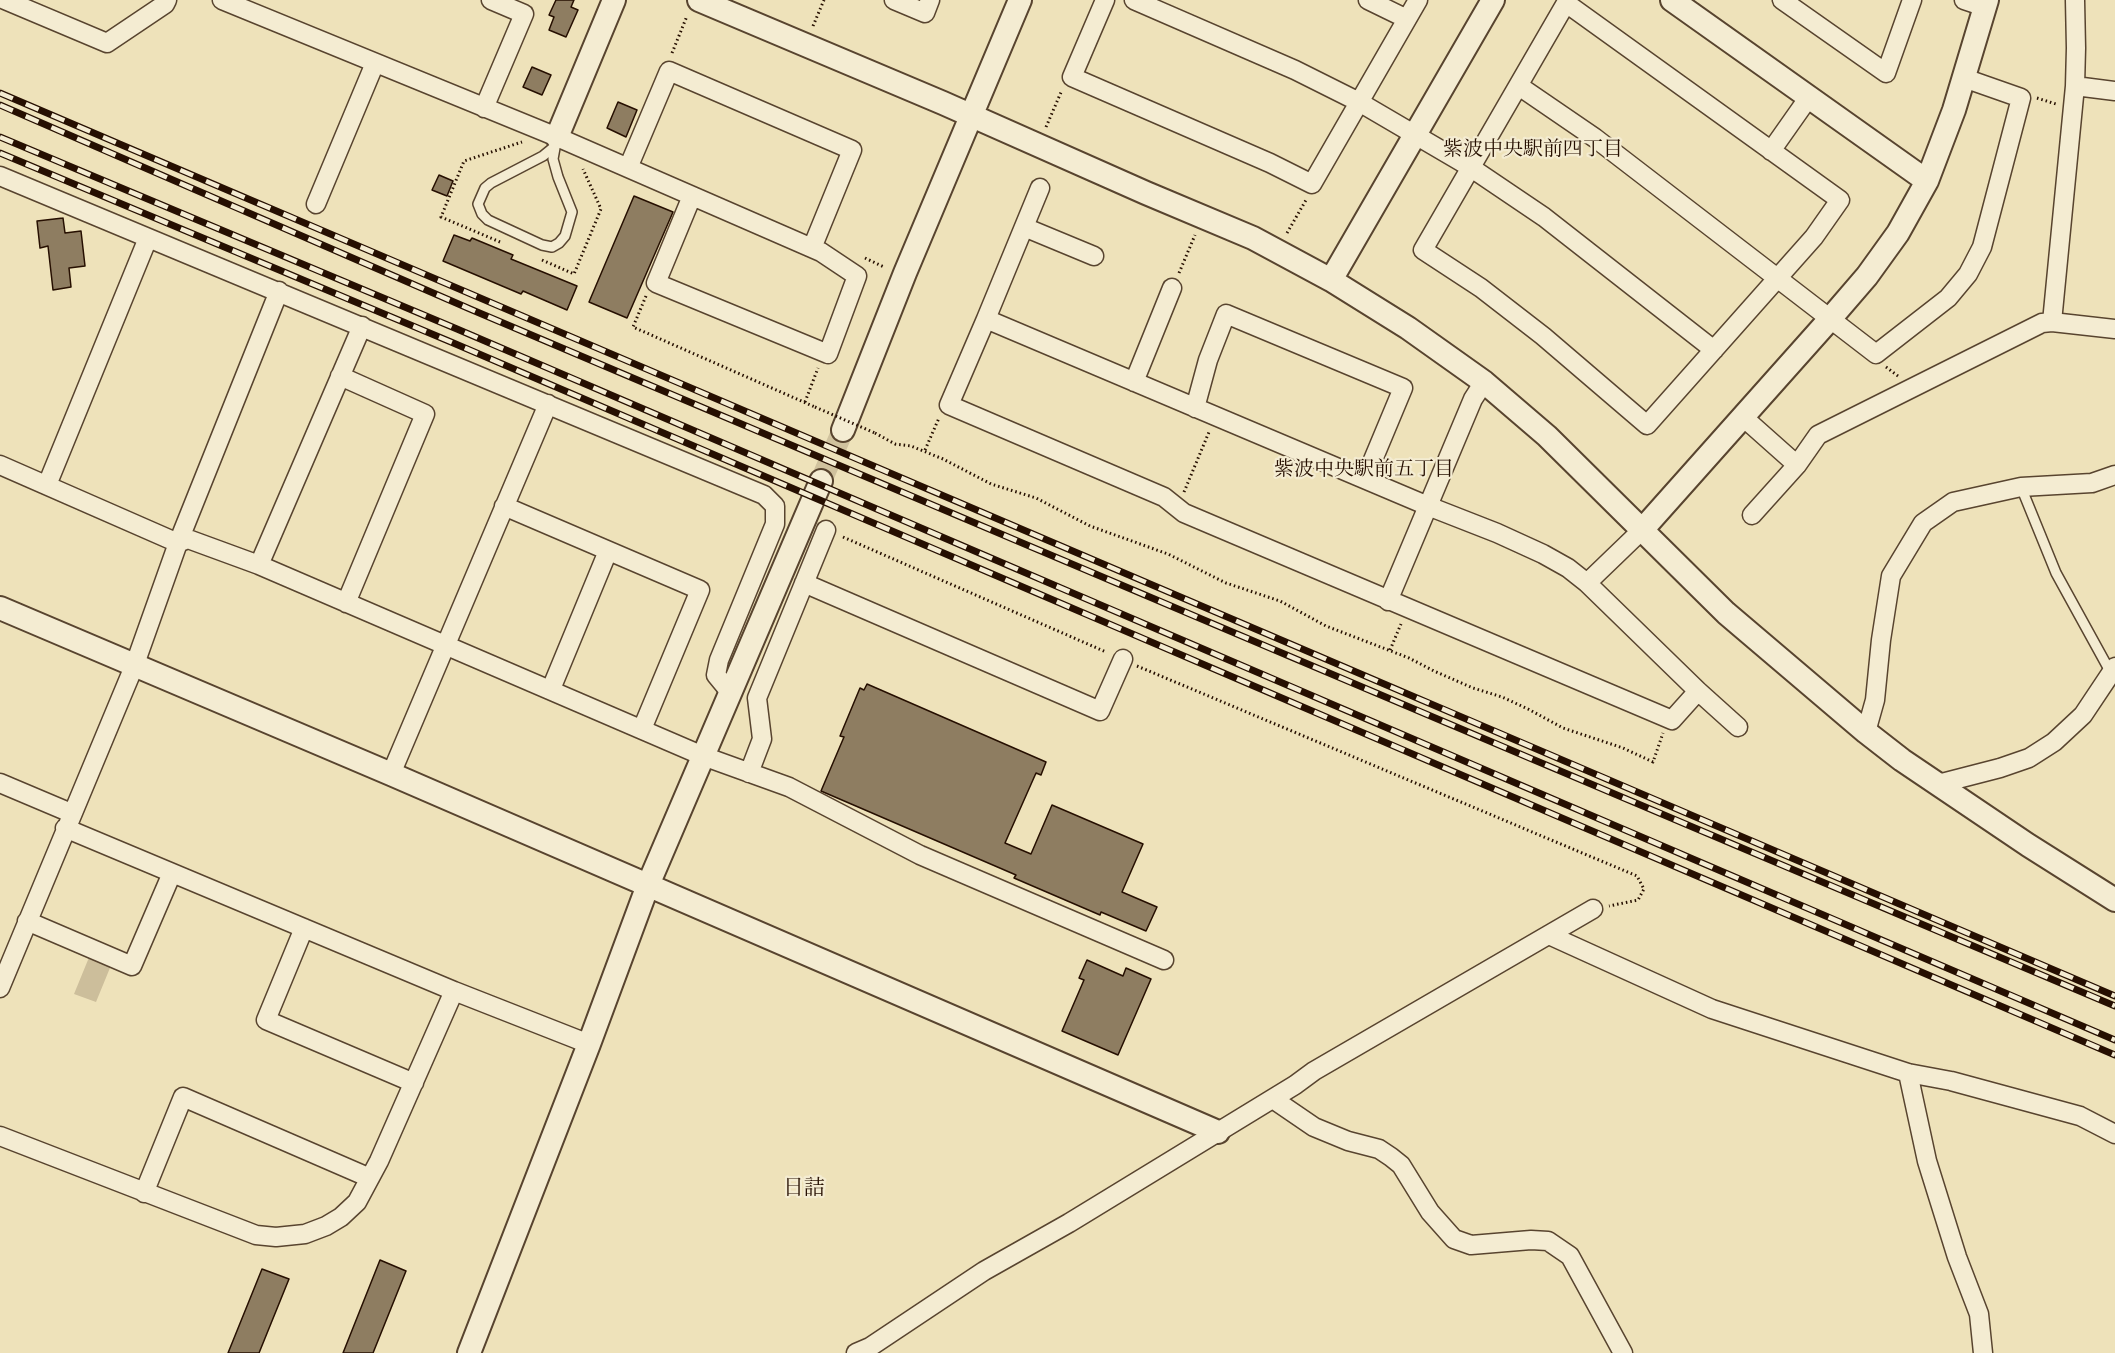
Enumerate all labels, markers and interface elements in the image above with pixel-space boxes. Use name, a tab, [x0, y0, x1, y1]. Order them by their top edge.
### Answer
district label: 紫波中央駅前四丁目	[1443, 137, 1623, 161]
district label: 紫波中央駅前五丁目	[1274, 457, 1454, 481]
district label: 日詰	[783, 1175, 825, 1201]

